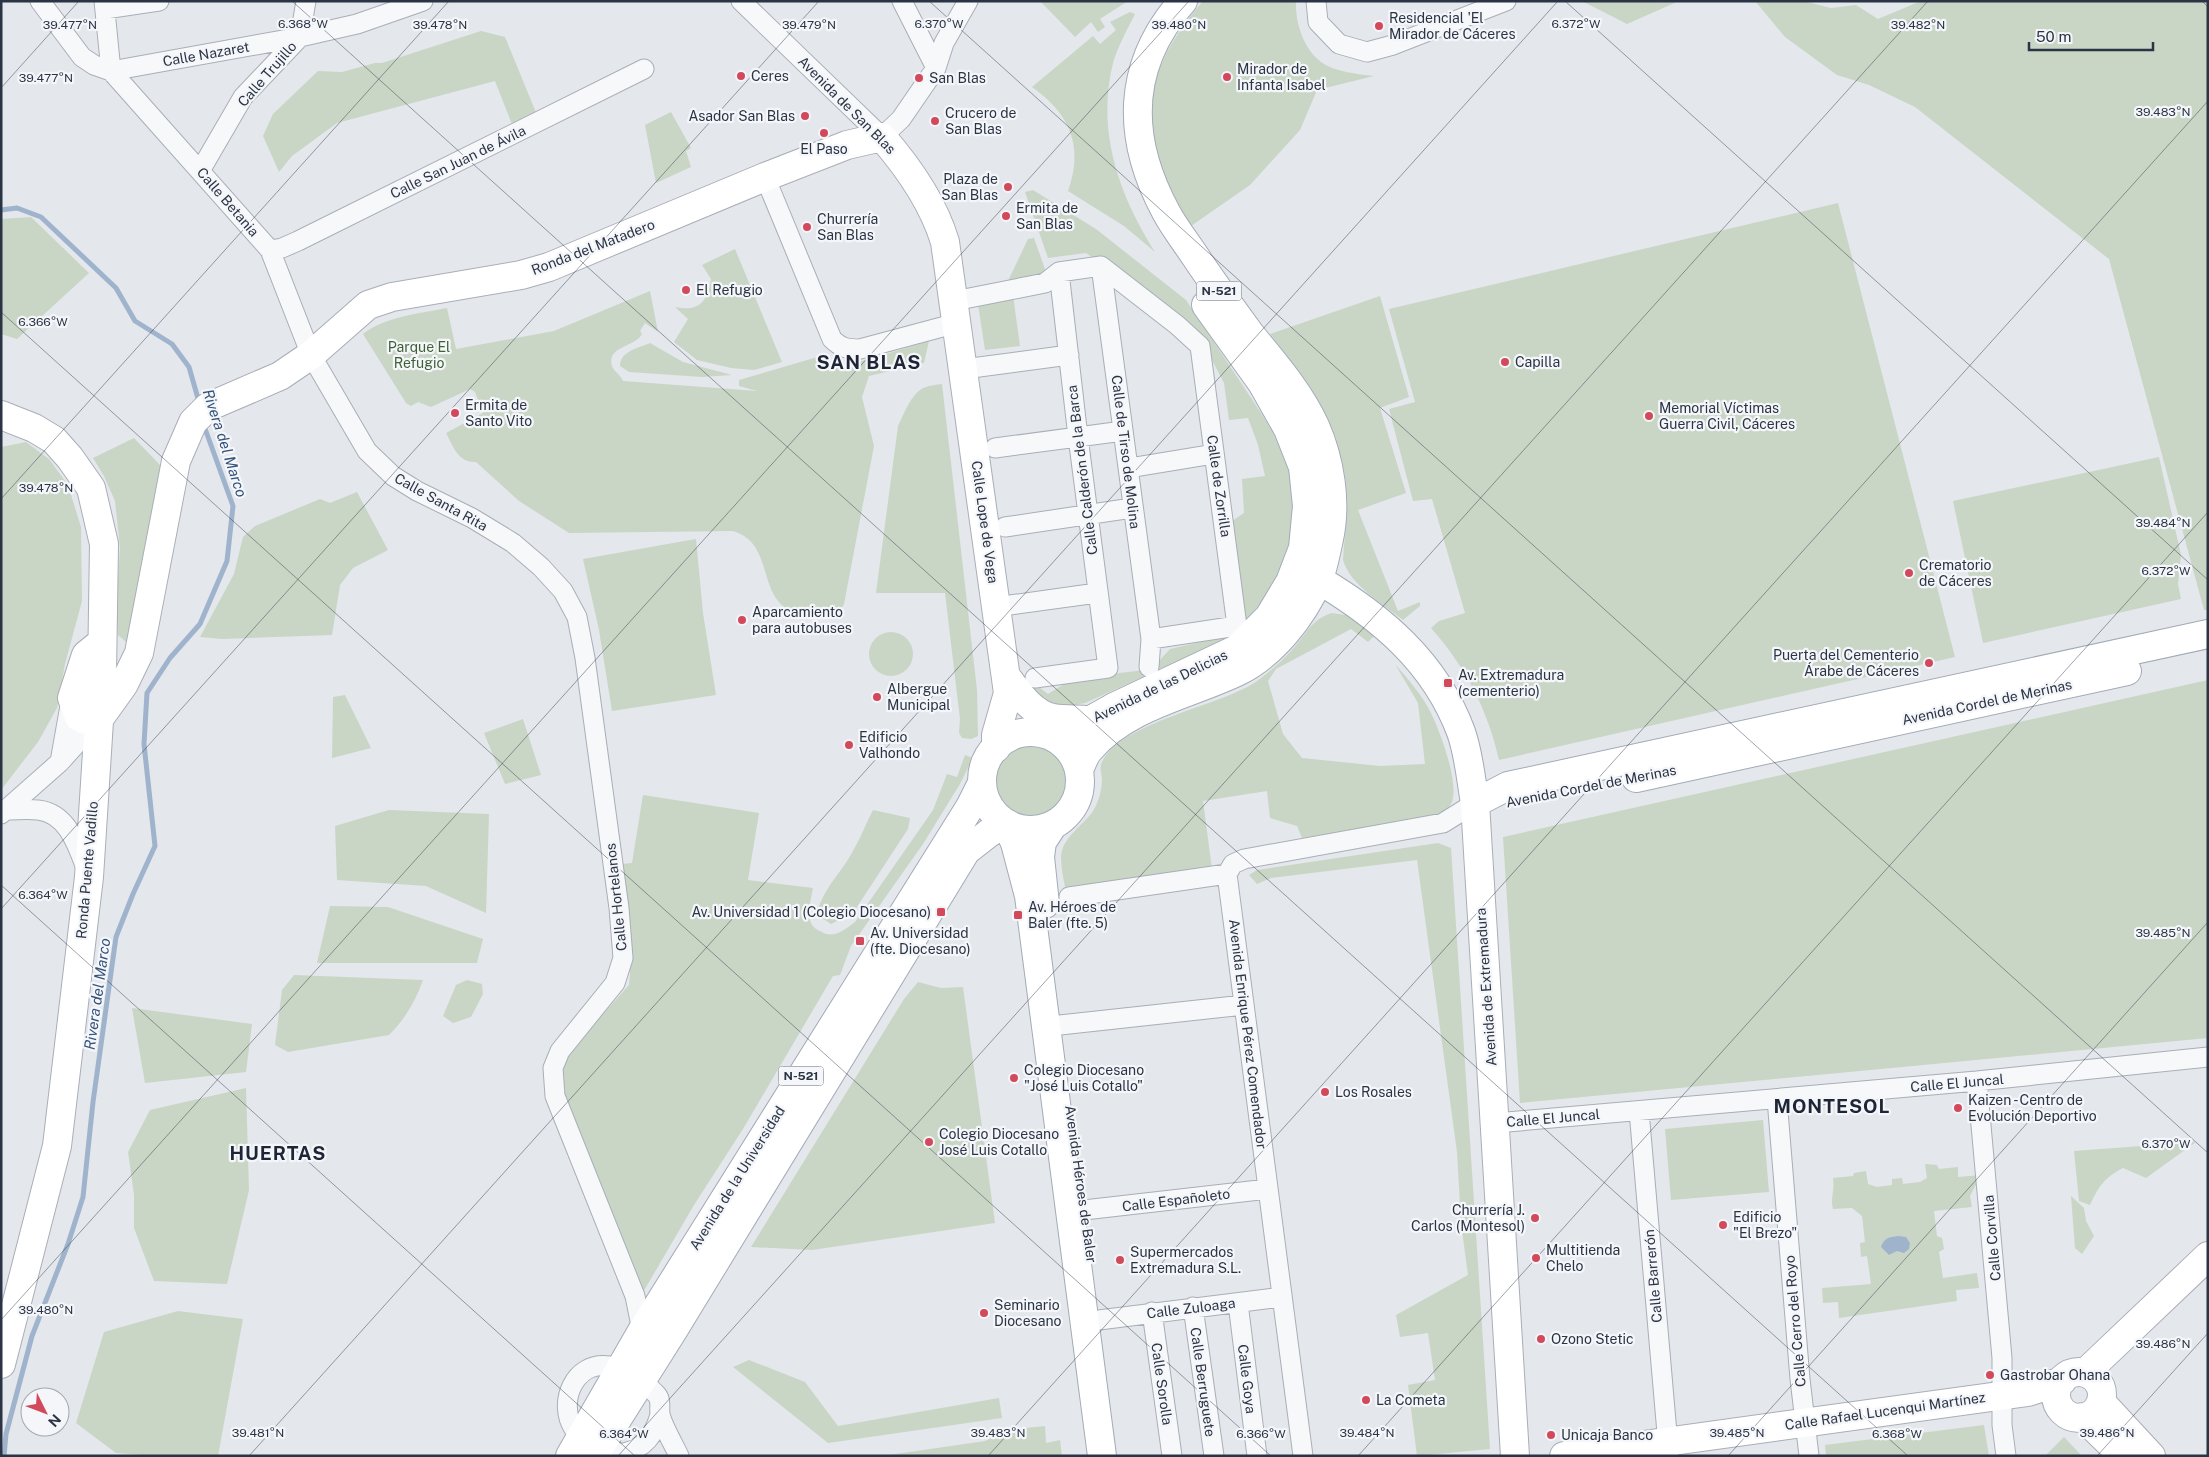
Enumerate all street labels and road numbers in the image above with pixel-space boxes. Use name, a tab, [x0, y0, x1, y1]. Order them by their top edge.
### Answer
street label: Calle Trujillo	[234, 38, 300, 110]
street label: Calle Nazaret	[161, 39, 251, 69]
street label: Avenida de San Blas	[795, 53, 899, 157]
street label: Calle San Juan de Ávila	[387, 121, 528, 202]
street label: Calle Betania	[194, 164, 262, 240]
street label: Ronda del Matadero	[529, 216, 657, 278]
road number: N-521	[1196, 282, 1242, 300]
street label: Calle de Tirso de Molina	[1109, 374, 1143, 530]
street label: Calle Calderón de la Barca	[1064, 384, 1100, 556]
street label: Calle de Zorrilla	[1204, 434, 1234, 538]
street label: Calle Lope de Vega	[968, 460, 1002, 584]
street label: Calle Santa Rita	[392, 470, 490, 534]
street label: Avenida de las Delicias	[1090, 646, 1230, 726]
street label: Avenida Cordel de Merinas	[1901, 676, 2073, 728]
street label: Avenida Cordel de Merinas	[1504, 762, 1678, 810]
street label: Ronda Puente Vadillo	[73, 800, 101, 939]
street label: Calle Hortelanos	[602, 842, 630, 952]
street label: Avenida de Extremadura	[1472, 907, 1500, 1067]
street label: Avenida Enrique Pérez Comendador	[1226, 918, 1270, 1150]
road number: N-521	[778, 1066, 824, 1086]
street label: Calle El Juncal	[1910, 1071, 2004, 1095]
street label: Avenida de la Universidad	[686, 1103, 788, 1253]
street label: Avenida Héroes de Baler	[1062, 1104, 1100, 1264]
street label: Calle El Juncal	[1506, 1106, 1600, 1130]
street label: Calle Españoleto	[1121, 1185, 1231, 1215]
street label: Calle Corvilla	[1980, 1194, 2004, 1282]
street label: Calle Barrerón	[1641, 1229, 1665, 1323]
street label: Calle Cerro del Royo	[1781, 1254, 1809, 1388]
street label: Calle Zuloaga	[1146, 1295, 1236, 1321]
street label: Calle Berruguete	[1187, 1326, 1219, 1438]
street label: Calle Sorolla	[1148, 1342, 1176, 1426]
street label: Calle Goya	[1235, 1343, 1259, 1415]
street label: Calle Rafael Lucenqui Martínez	[1784, 1389, 1987, 1433]

